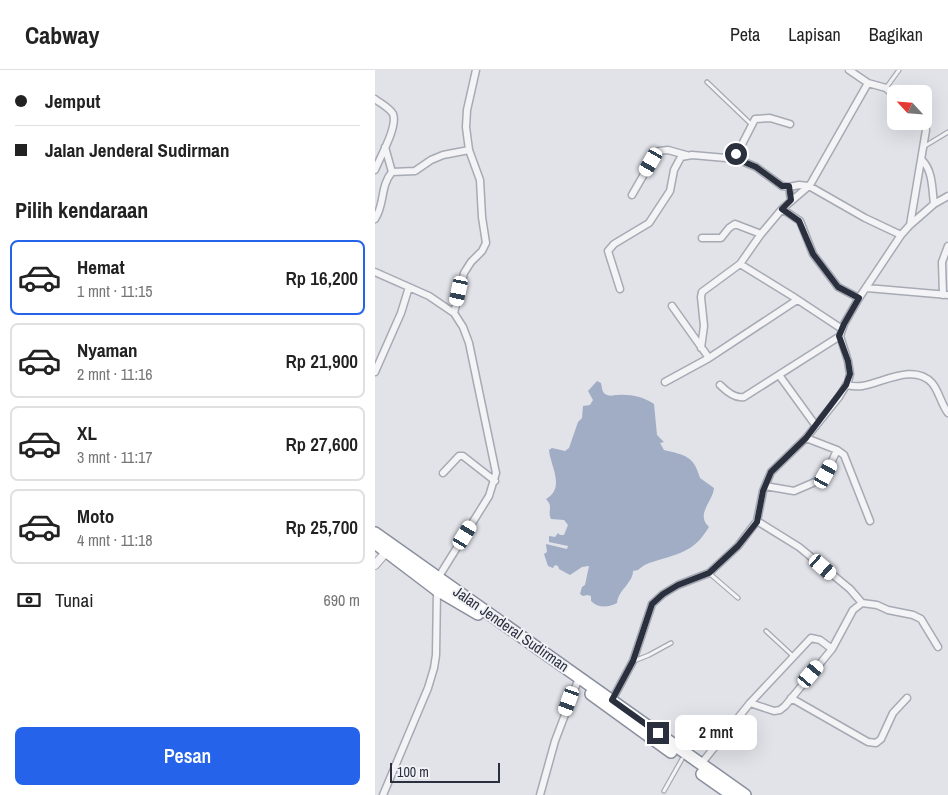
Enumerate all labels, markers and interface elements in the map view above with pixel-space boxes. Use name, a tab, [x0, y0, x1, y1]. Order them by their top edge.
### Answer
text: Cabway	[25, 19, 99, 51]
text: Peta	[730, 22, 760, 47]
text: Lapisan	[788, 22, 841, 47]
text: Bagikan	[869, 22, 923, 47]
north arrow	[887, 85, 933, 130]
map controls	[887, 85, 932, 130]
text: Jemput	[45, 88, 100, 114]
text: Jalan Jenderal Sudirman	[45, 137, 229, 163]
route start	[725, 143, 747, 165]
car	[637, 145, 664, 179]
text: Pilih kendaraan	[15, 195, 148, 225]
text: Hemat	[77, 254, 125, 280]
icon: car	[17, 255, 62, 300]
text: Rp 16,200	[286, 265, 358, 291]
car	[448, 275, 469, 307]
text: 1 mnt · 11:15	[77, 280, 153, 302]
text: Nyaman	[77, 337, 138, 363]
icon: car	[17, 338, 62, 383]
text: Rp 21,900	[286, 348, 358, 374]
text: 2 mnt · 11:16	[77, 363, 153, 385]
text: XL	[77, 420, 97, 446]
icon: car	[17, 421, 62, 466]
text: Rp 27,600	[286, 431, 358, 457]
text: 3 mnt · 11:17	[77, 446, 153, 468]
car	[812, 457, 839, 491]
text: Moto	[77, 503, 114, 529]
icon: car	[17, 504, 62, 549]
text: Rp 25,700	[286, 514, 358, 540]
car	[450, 518, 479, 552]
text: 4 mnt · 11:18	[77, 529, 153, 551]
car	[806, 551, 839, 583]
street label: Jalan Jenderal Sudirman	[449, 581, 573, 676]
icon: cash	[15, 586, 43, 614]
text: Tunai	[55, 587, 94, 613]
text: 690 m	[324, 589, 360, 611]
car	[795, 658, 826, 690]
car	[556, 684, 581, 718]
callout: 2 mnt	[675, 716, 758, 750]
text: 2 mnt	[699, 721, 733, 743]
route end	[647, 722, 669, 744]
button: Pesan	[15, 727, 360, 785]
scale bar	[390, 760, 500, 783]
text: 100 m	[397, 763, 429, 781]

